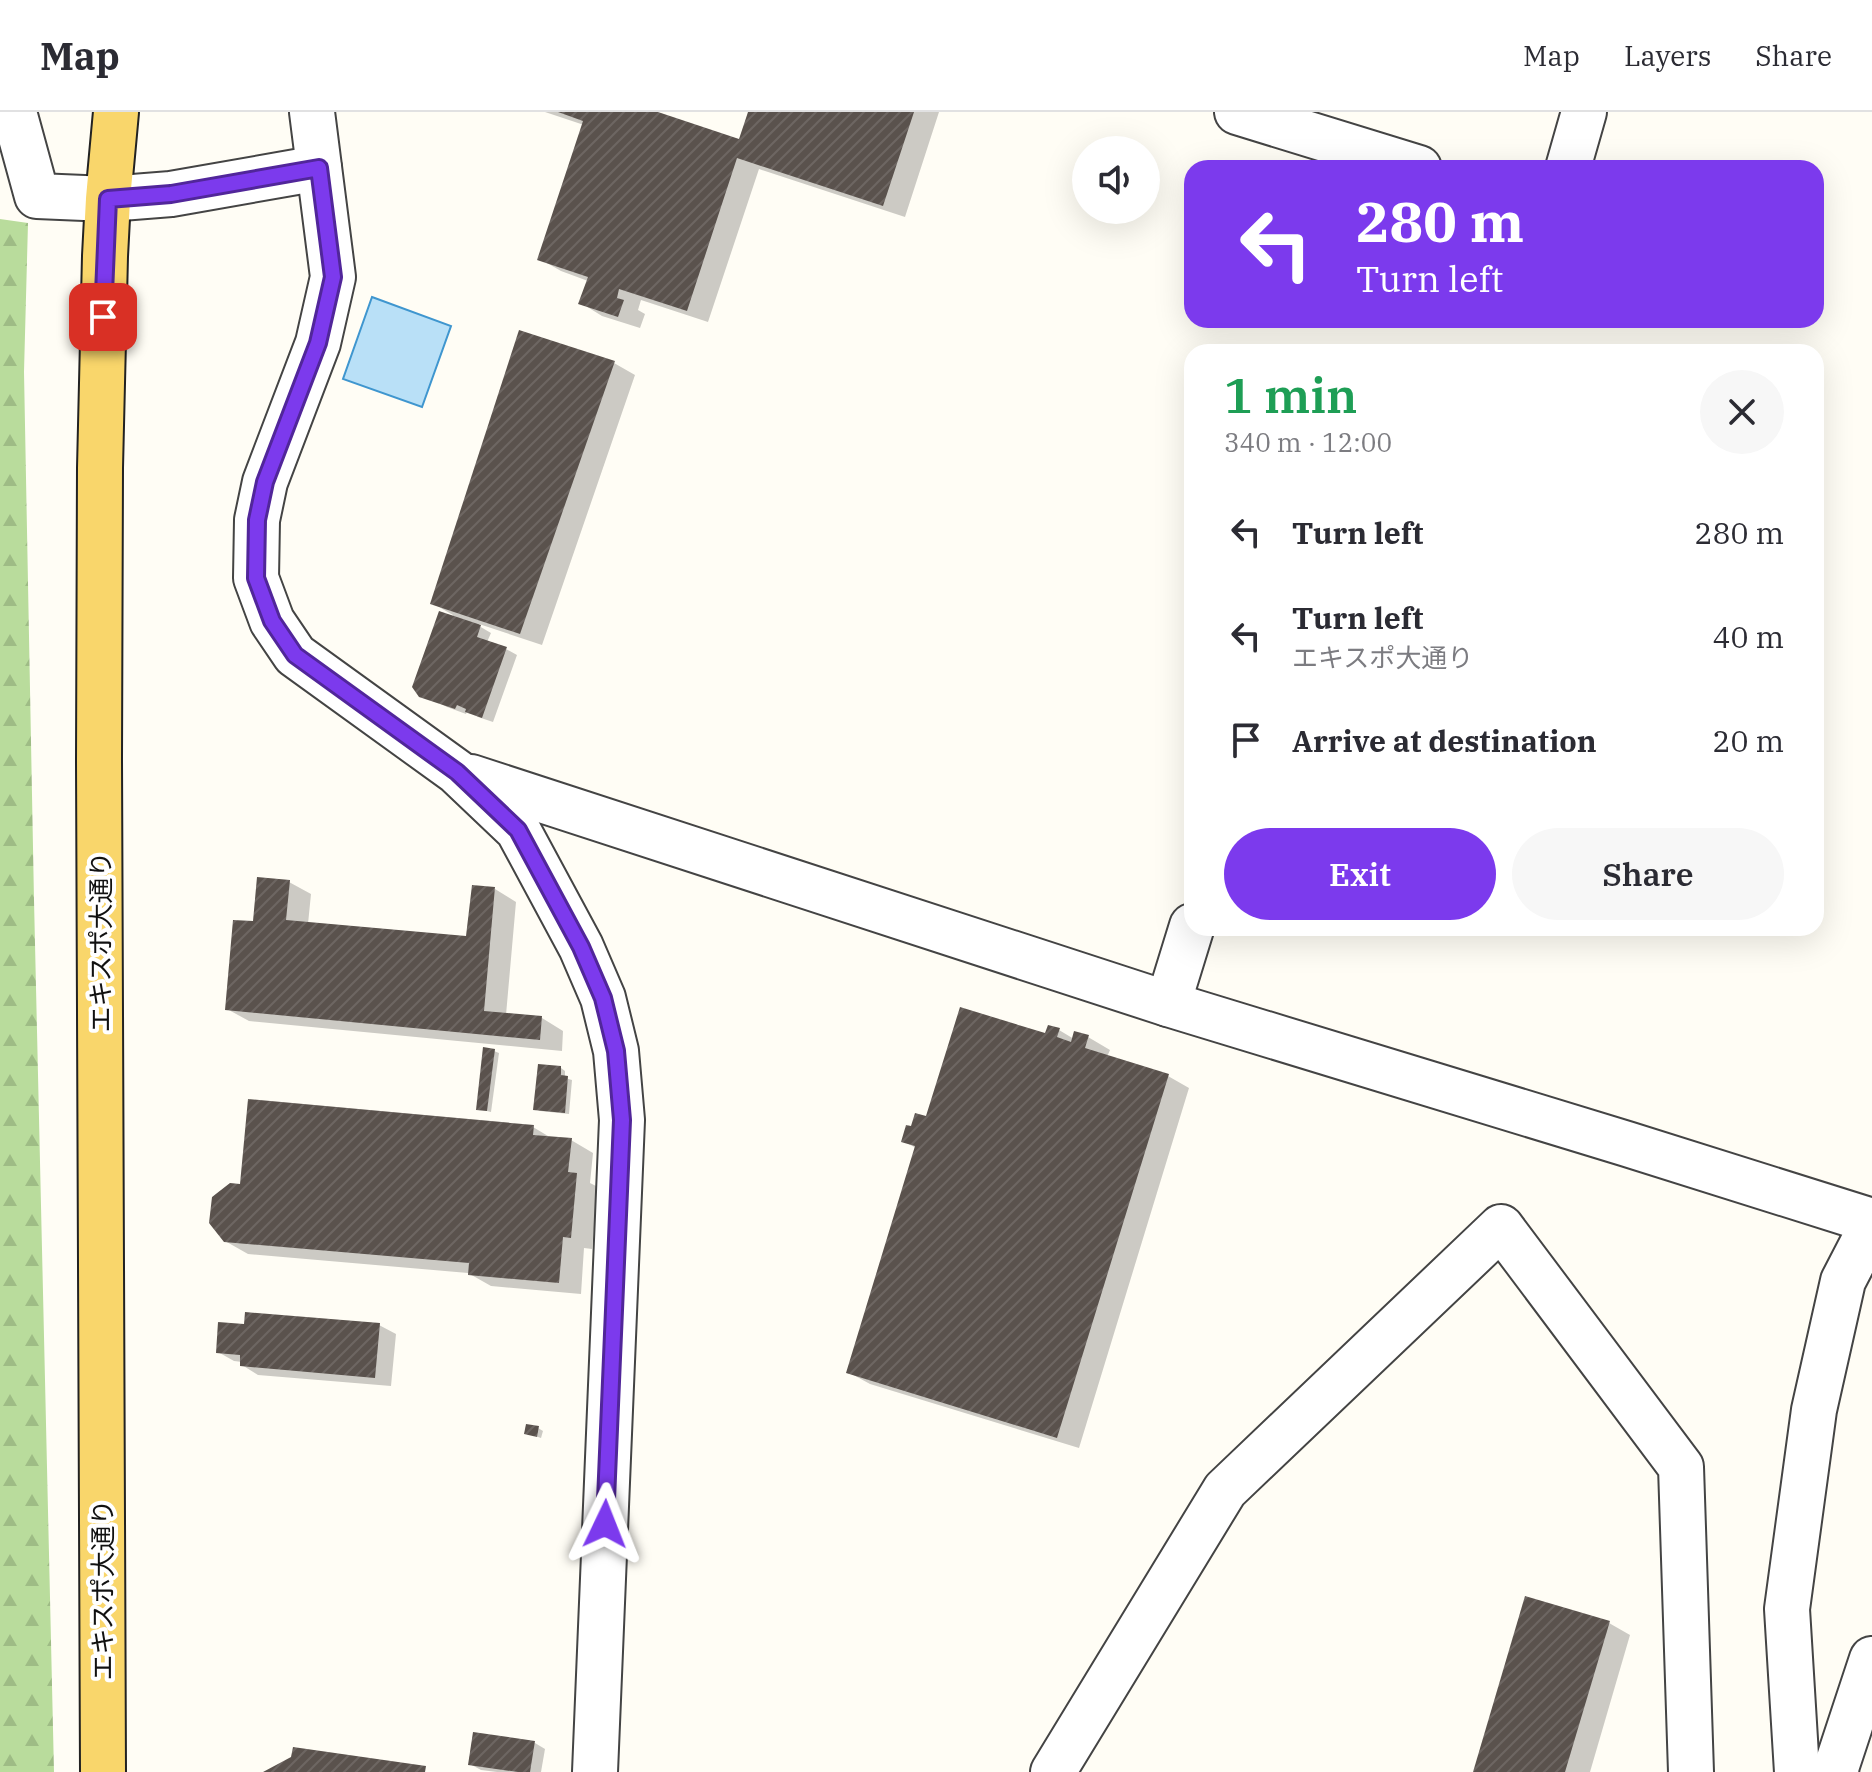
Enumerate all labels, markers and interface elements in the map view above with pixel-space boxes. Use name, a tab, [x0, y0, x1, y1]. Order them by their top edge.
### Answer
text: Map	[40, 31, 120, 80]
text: Map	[1523, 37, 1580, 74]
text: Layers	[1624, 37, 1711, 74]
text: Share	[1755, 37, 1832, 74]
map controls	[1072, 136, 1160, 224]
button: sound	[1072, 136, 1160, 224]
text: 280 m	[1356, 185, 1524, 257]
icon: left	[1224, 192, 1328, 296]
text: Turn left	[1356, 255, 1503, 302]
pin	[69, 283, 137, 351]
icon: arrive	[81, 295, 125, 339]
text: 1 min	[1224, 364, 1357, 426]
button: close	[1700, 370, 1784, 454]
text: 340 m · 12:00	[1224, 425, 1392, 459]
icon: left	[1224, 510, 1268, 554]
text: Turn left	[1292, 513, 1424, 552]
text: 280 m	[1694, 513, 1784, 552]
text: Turn left	[1292, 598, 1424, 637]
icon: left	[1224, 614, 1268, 658]
text: 40 m	[1712, 617, 1784, 656]
text: エキスポ大通り	[1292, 640, 1473, 674]
icon: arrive	[1224, 718, 1268, 762]
text: Arrive at destination	[1292, 721, 1597, 760]
text: 20 m	[1712, 721, 1784, 760]
button: Exit	[1224, 828, 1496, 920]
button: Share	[1512, 828, 1784, 920]
street label: エキスポ大通り	[83, 851, 117, 1033]
position arrow	[563, 1482, 647, 1566]
street label: エキスポ大通り	[85, 1499, 119, 1681]

